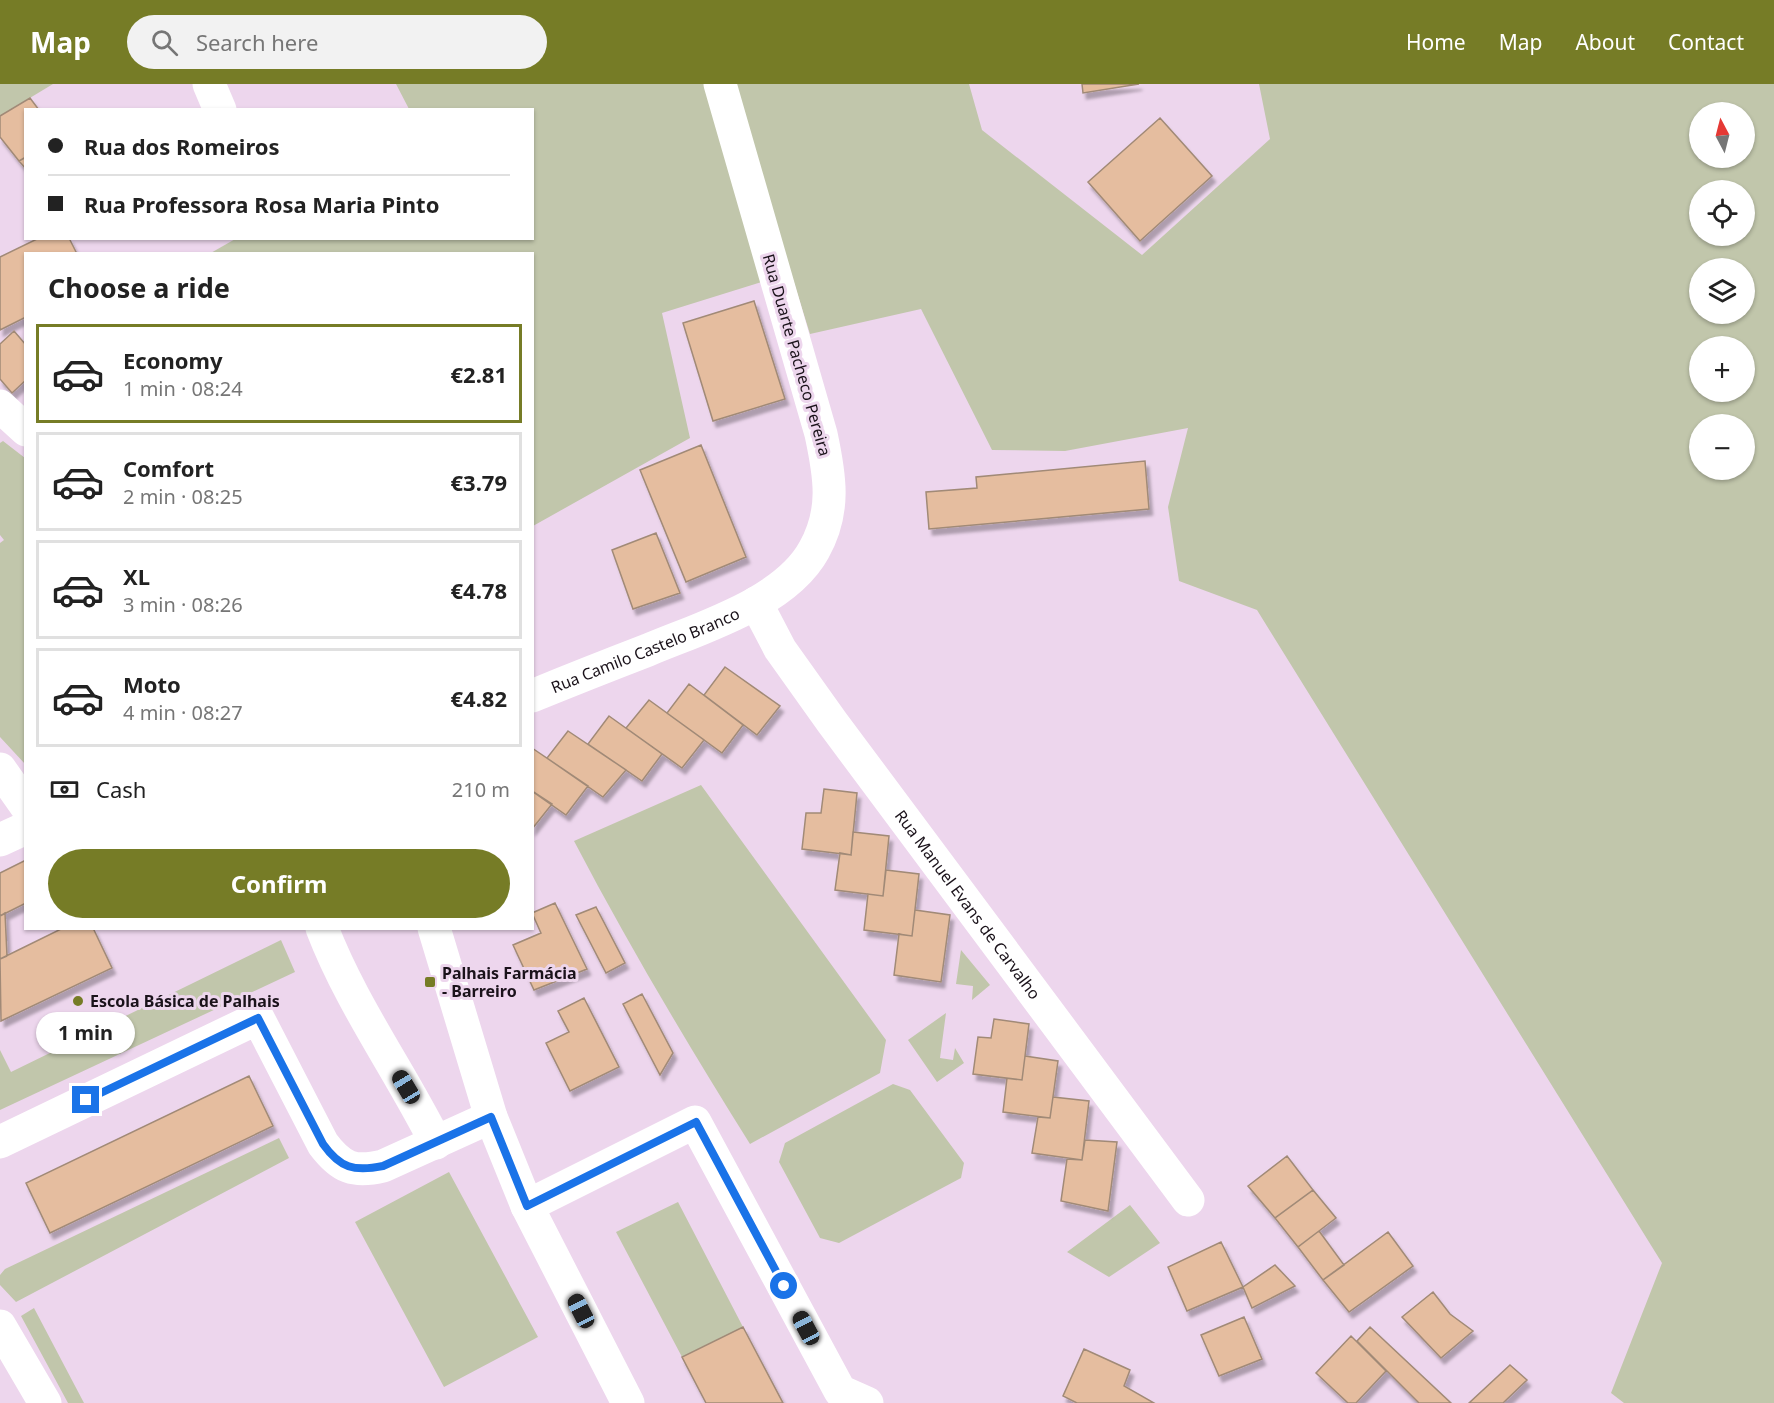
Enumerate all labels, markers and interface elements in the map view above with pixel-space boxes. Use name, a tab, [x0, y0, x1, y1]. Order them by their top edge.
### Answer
search box	[127, 15, 547, 69]
text: Map	[30, 23, 91, 61]
icon: search	[148, 26, 181, 59]
text: Search here	[196, 27, 318, 57]
text: Home	[1406, 28, 1466, 56]
text: Map	[1499, 28, 1542, 56]
text: About	[1575, 28, 1635, 56]
text: Contact	[1668, 28, 1744, 56]
north arrow	[1689, 102, 1755, 168]
map controls	[1689, 102, 1755, 480]
text: Rua dos Romeiros	[84, 131, 280, 161]
button: locate	[1689, 180, 1755, 246]
text: Rua Professora Rosa Maria Pinto	[84, 189, 439, 219]
street label: Rua Duarte Pacheco Pereira	[758, 251, 836, 459]
button: layers	[1689, 258, 1755, 324]
text: Choose a ride	[48, 269, 230, 306]
button: +	[1689, 336, 1755, 402]
text: Economy	[123, 345, 222, 375]
icon: car	[51, 347, 105, 401]
text: €2.81	[450, 359, 507, 389]
text: 1 min · 08:24	[123, 375, 243, 402]
button: −	[1689, 414, 1755, 480]
text: Comfort	[123, 453, 214, 483]
icon: car	[51, 455, 105, 509]
text: €3.79	[450, 467, 507, 497]
text: 2 min · 08:25	[123, 483, 243, 510]
text: XL	[123, 561, 150, 591]
icon: car	[51, 563, 105, 617]
text: €4.78	[450, 575, 507, 605]
text: 3 min · 08:26	[123, 591, 243, 618]
street label: Rua Camilo Castelo Branco	[548, 602, 743, 698]
text: Moto	[123, 669, 181, 699]
icon: car	[51, 671, 105, 725]
text: €4.82	[450, 683, 507, 713]
text: 4 min · 08:27	[123, 699, 243, 726]
icon: cash	[48, 773, 81, 806]
text: Cash	[96, 774, 146, 804]
text: 210 m	[452, 776, 510, 803]
street label: Rua Manuel Evans de Carvalho	[890, 805, 1046, 1004]
button: Confirm	[48, 849, 510, 918]
place label: Palhais Farmácia - Barreiro	[442, 962, 577, 1002]
marker: Palhais Farmácia - Barreiro	[423, 975, 437, 989]
place label: Escola Básica de Palhais	[90, 990, 280, 1012]
marker: Escola Básica de Palhais	[71, 994, 85, 1008]
callout: 1 min	[36, 1013, 136, 1055]
text: 1 min	[58, 1019, 113, 1046]
car	[389, 1067, 423, 1107]
route end	[72, 1086, 99, 1113]
route start	[770, 1272, 797, 1299]
car	[565, 1291, 597, 1331]
car	[790, 1308, 822, 1348]

